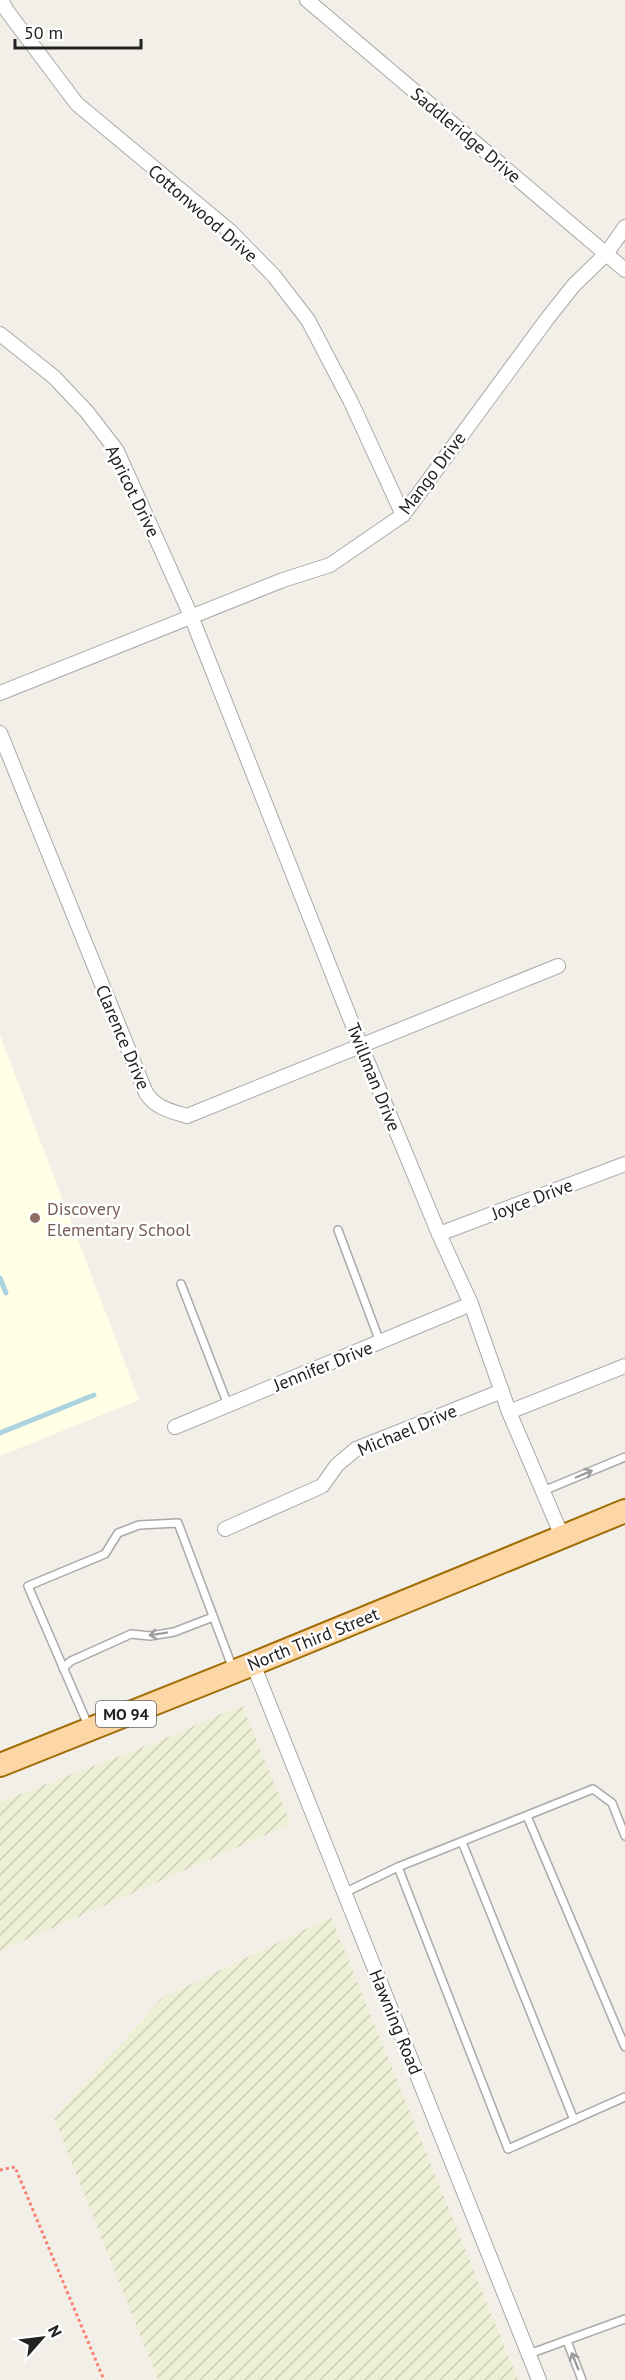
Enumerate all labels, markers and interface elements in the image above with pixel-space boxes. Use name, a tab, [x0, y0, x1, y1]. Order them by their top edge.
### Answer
scale bar	[15, 12, 141, 50]
text: 50 m	[24, 21, 63, 44]
street label: Saddleridge Drive	[406, 82, 526, 188]
street label: Cottonwood Drive	[143, 159, 263, 267]
street label: Mango Drive	[393, 427, 471, 519]
street label: Apricot Drive	[101, 441, 165, 541]
street label: Clarence Drive	[91, 981, 155, 1093]
street label: Twillman Drive	[342, 1019, 406, 1135]
street label: Joyce Drive	[487, 1173, 576, 1225]
place label: Discovery Elementary School	[47, 1197, 191, 1241]
marker: Discovery Elementary School	[28, 1211, 42, 1225]
street label: Jennifer Drive	[269, 1336, 376, 1397]
street label: Michael Drive	[354, 1399, 460, 1461]
one-way arrow	[574, 1468, 593, 1479]
street label: North Third Street	[244, 1602, 382, 1676]
one-way arrow	[149, 1629, 168, 1640]
road number: MO 94	[96, 1701, 156, 1727]
street label: Hawning Road	[364, 1966, 428, 2078]
north arrow	[12, 2308, 72, 2368]
text: N	[44, 2322, 67, 2340]
one-way arrow	[568, 2352, 579, 2370]

